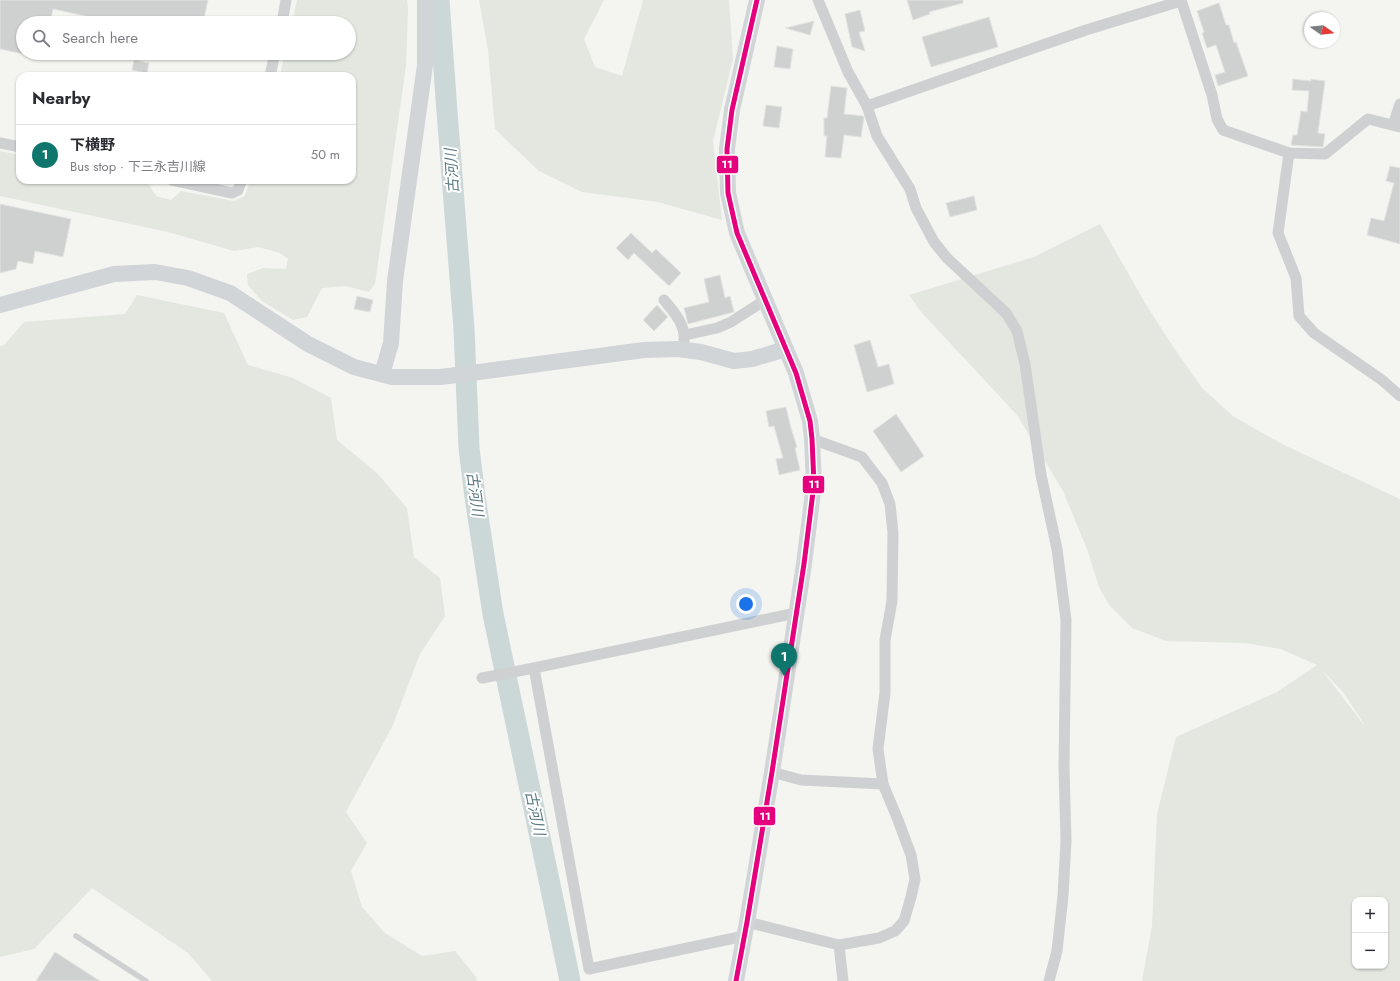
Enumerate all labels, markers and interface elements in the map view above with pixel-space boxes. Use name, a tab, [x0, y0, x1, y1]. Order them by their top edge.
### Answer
north arrow	[1304, 12, 1340, 48]
search box	[16, 16, 356, 60]
icon: search	[30, 27, 52, 49]
text: Search here	[62, 27, 138, 49]
text: Nearby	[32, 86, 90, 110]
text: 下横野	[70, 134, 115, 156]
text: 1	[42, 145, 48, 164]
text: 50 m	[311, 145, 340, 164]
water label: 古河川	[439, 146, 465, 194]
line badge: 11	[716, 155, 739, 174]
text: 11	[721, 156, 733, 172]
text: Bus stop · 下三永吉川線	[70, 157, 206, 176]
water label: 古河川	[461, 470, 489, 520]
line badge: 11	[802, 475, 825, 494]
text: 11	[808, 476, 820, 492]
your location	[736, 594, 756, 614]
pin: 1	[771, 643, 797, 676]
water label: 古河川	[520, 789, 551, 839]
line badge: 11	[753, 806, 776, 826]
text: 11	[759, 808, 771, 824]
map controls	[1352, 897, 1388, 969]
button: +	[1352, 897, 1388, 933]
button: −	[1352, 933, 1388, 969]

